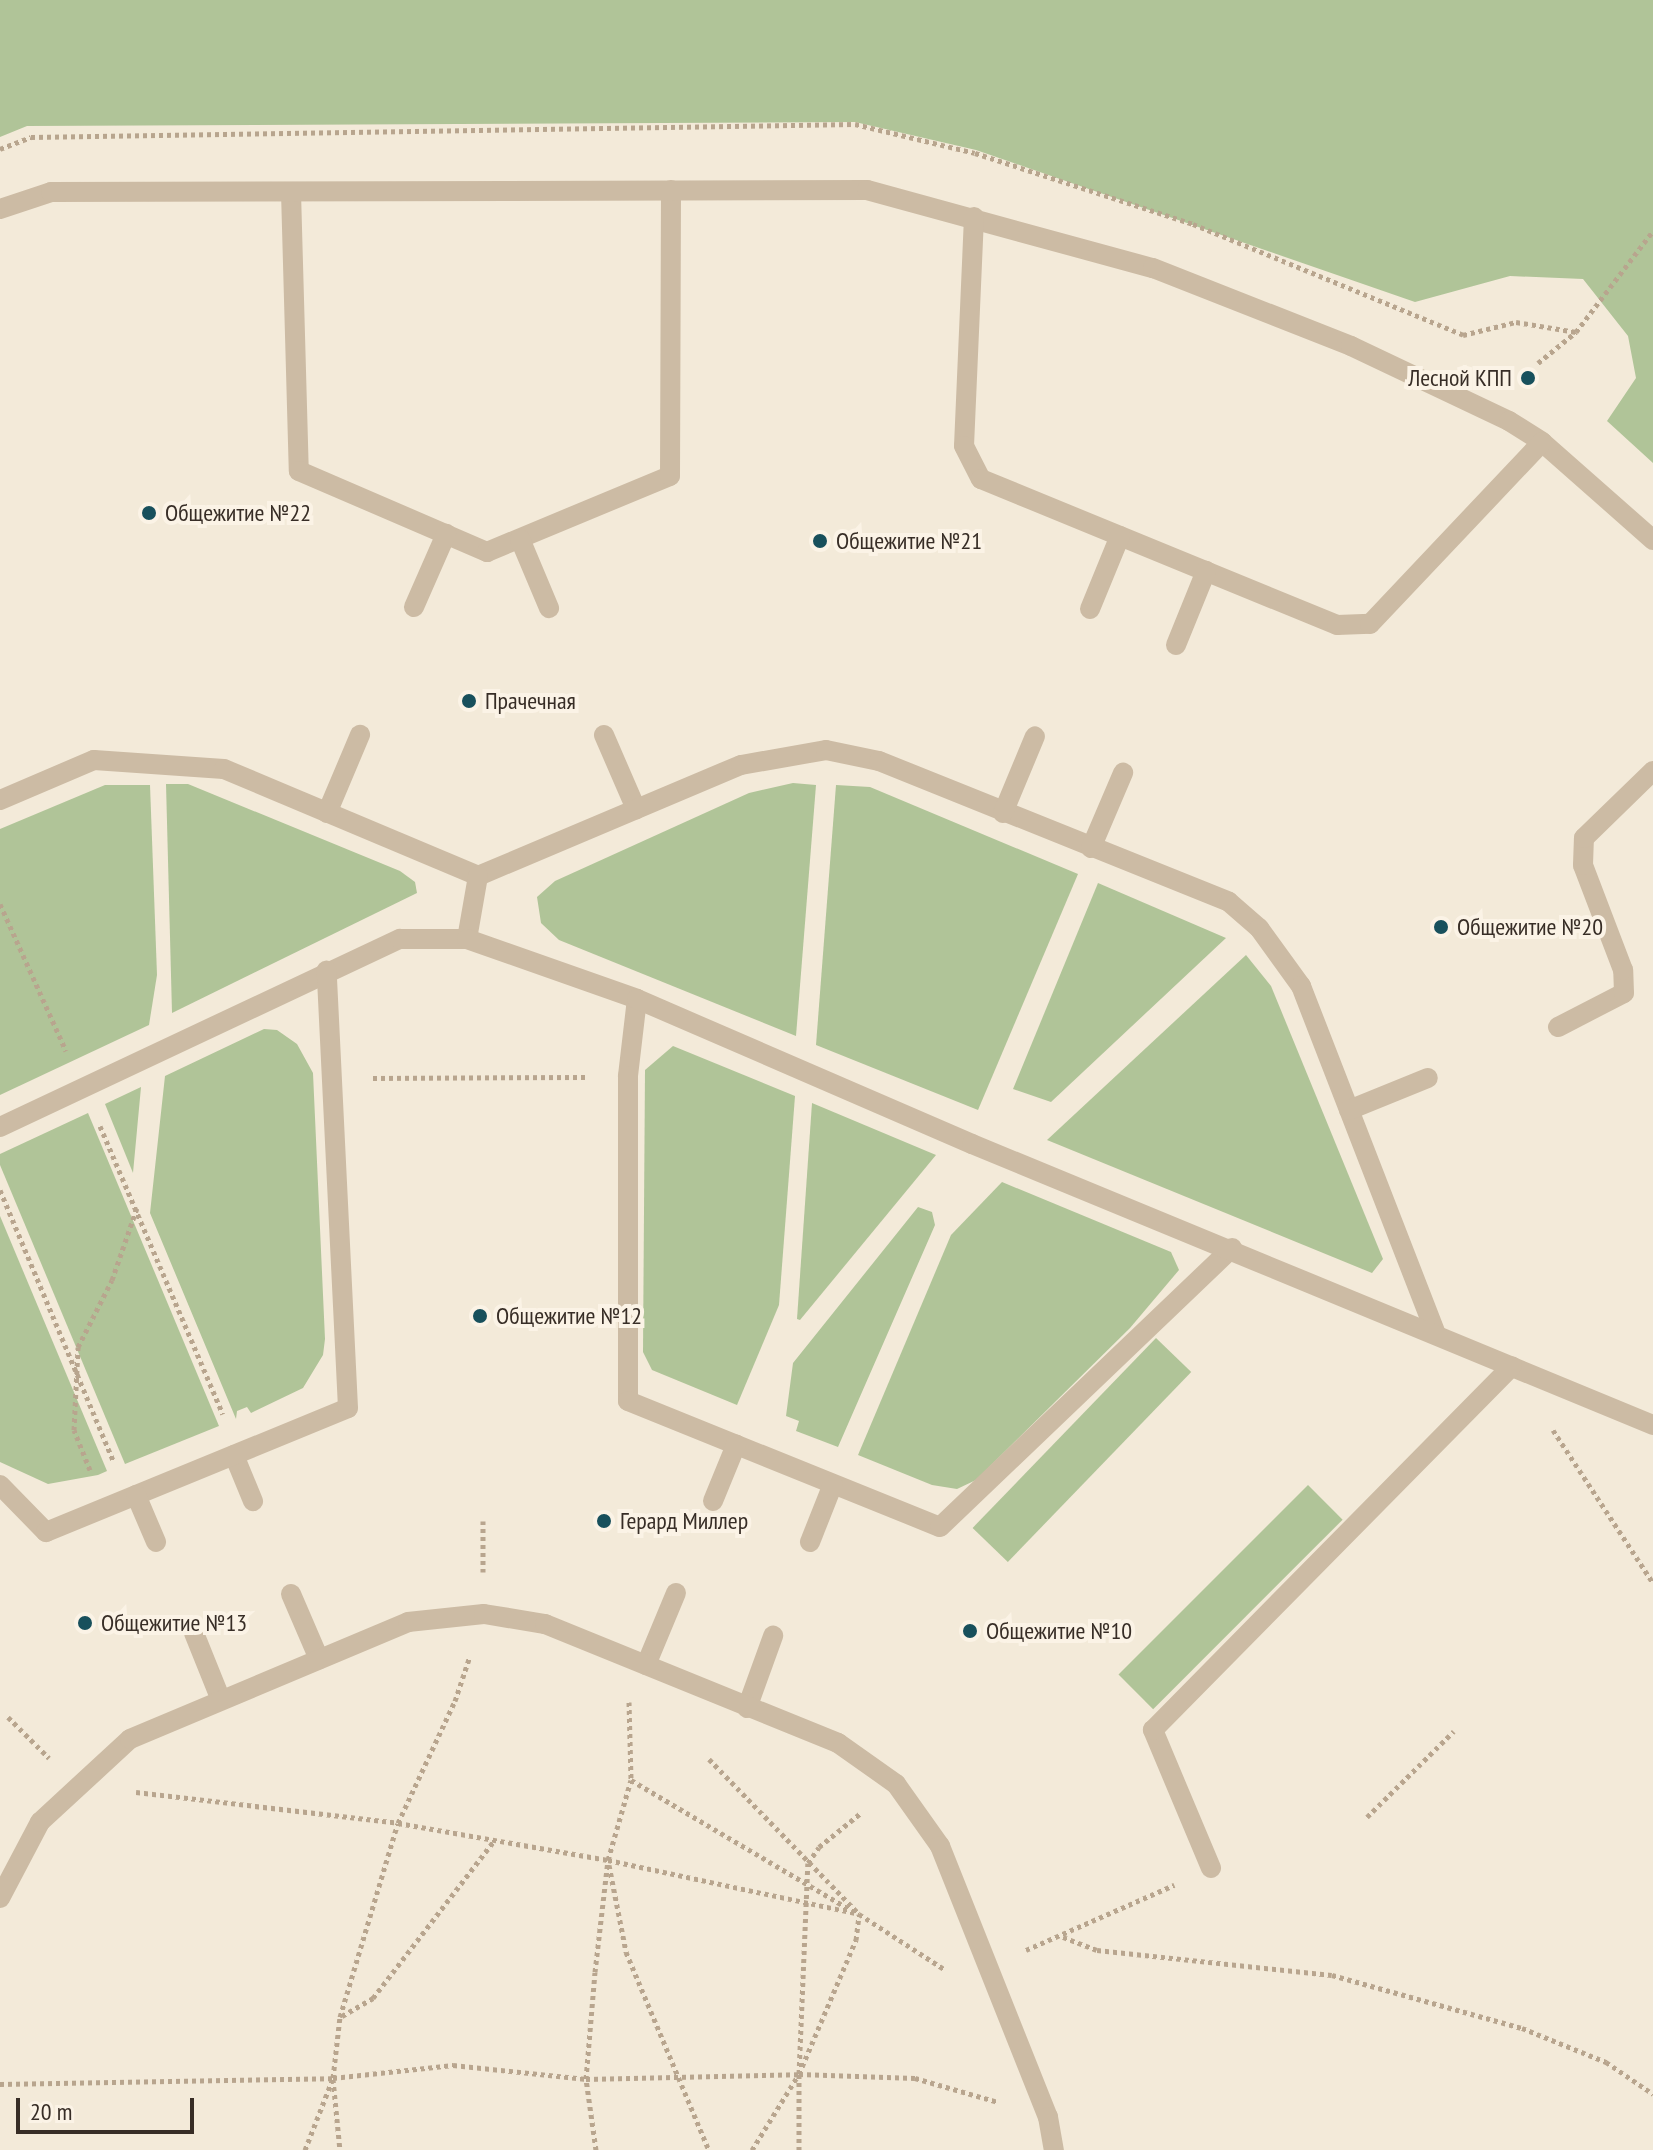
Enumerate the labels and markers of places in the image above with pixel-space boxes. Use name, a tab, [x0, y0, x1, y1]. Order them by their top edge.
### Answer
place label: Лесной КПП	[1408, 364, 1512, 392]
marker: Лесной КПП	[1519, 369, 1537, 387]
place label: Общежитие №22	[165, 499, 311, 527]
marker: Общежитие №22	[140, 504, 158, 522]
place label: Общежитие №21	[836, 527, 982, 555]
marker: Общежитие №21	[811, 532, 829, 550]
place label: Прачечная	[485, 687, 576, 715]
marker: Прачечная	[460, 692, 478, 710]
place label: Общежитие №20	[1457, 913, 1603, 941]
marker: Общежитие №20	[1432, 918, 1450, 936]
place label: Общежитие №12	[496, 1302, 642, 1330]
marker: Общежитие №12	[471, 1307, 489, 1325]
place label: Герард Миллер	[620, 1507, 748, 1535]
marker: Герард Миллер	[595, 1512, 613, 1530]
place label: Общежитие №13	[101, 1609, 247, 1637]
marker: Общежитие №13	[76, 1614, 94, 1632]
place label: Общежитие №10	[986, 1617, 1132, 1645]
marker: Общежитие №10	[961, 1622, 979, 1640]

